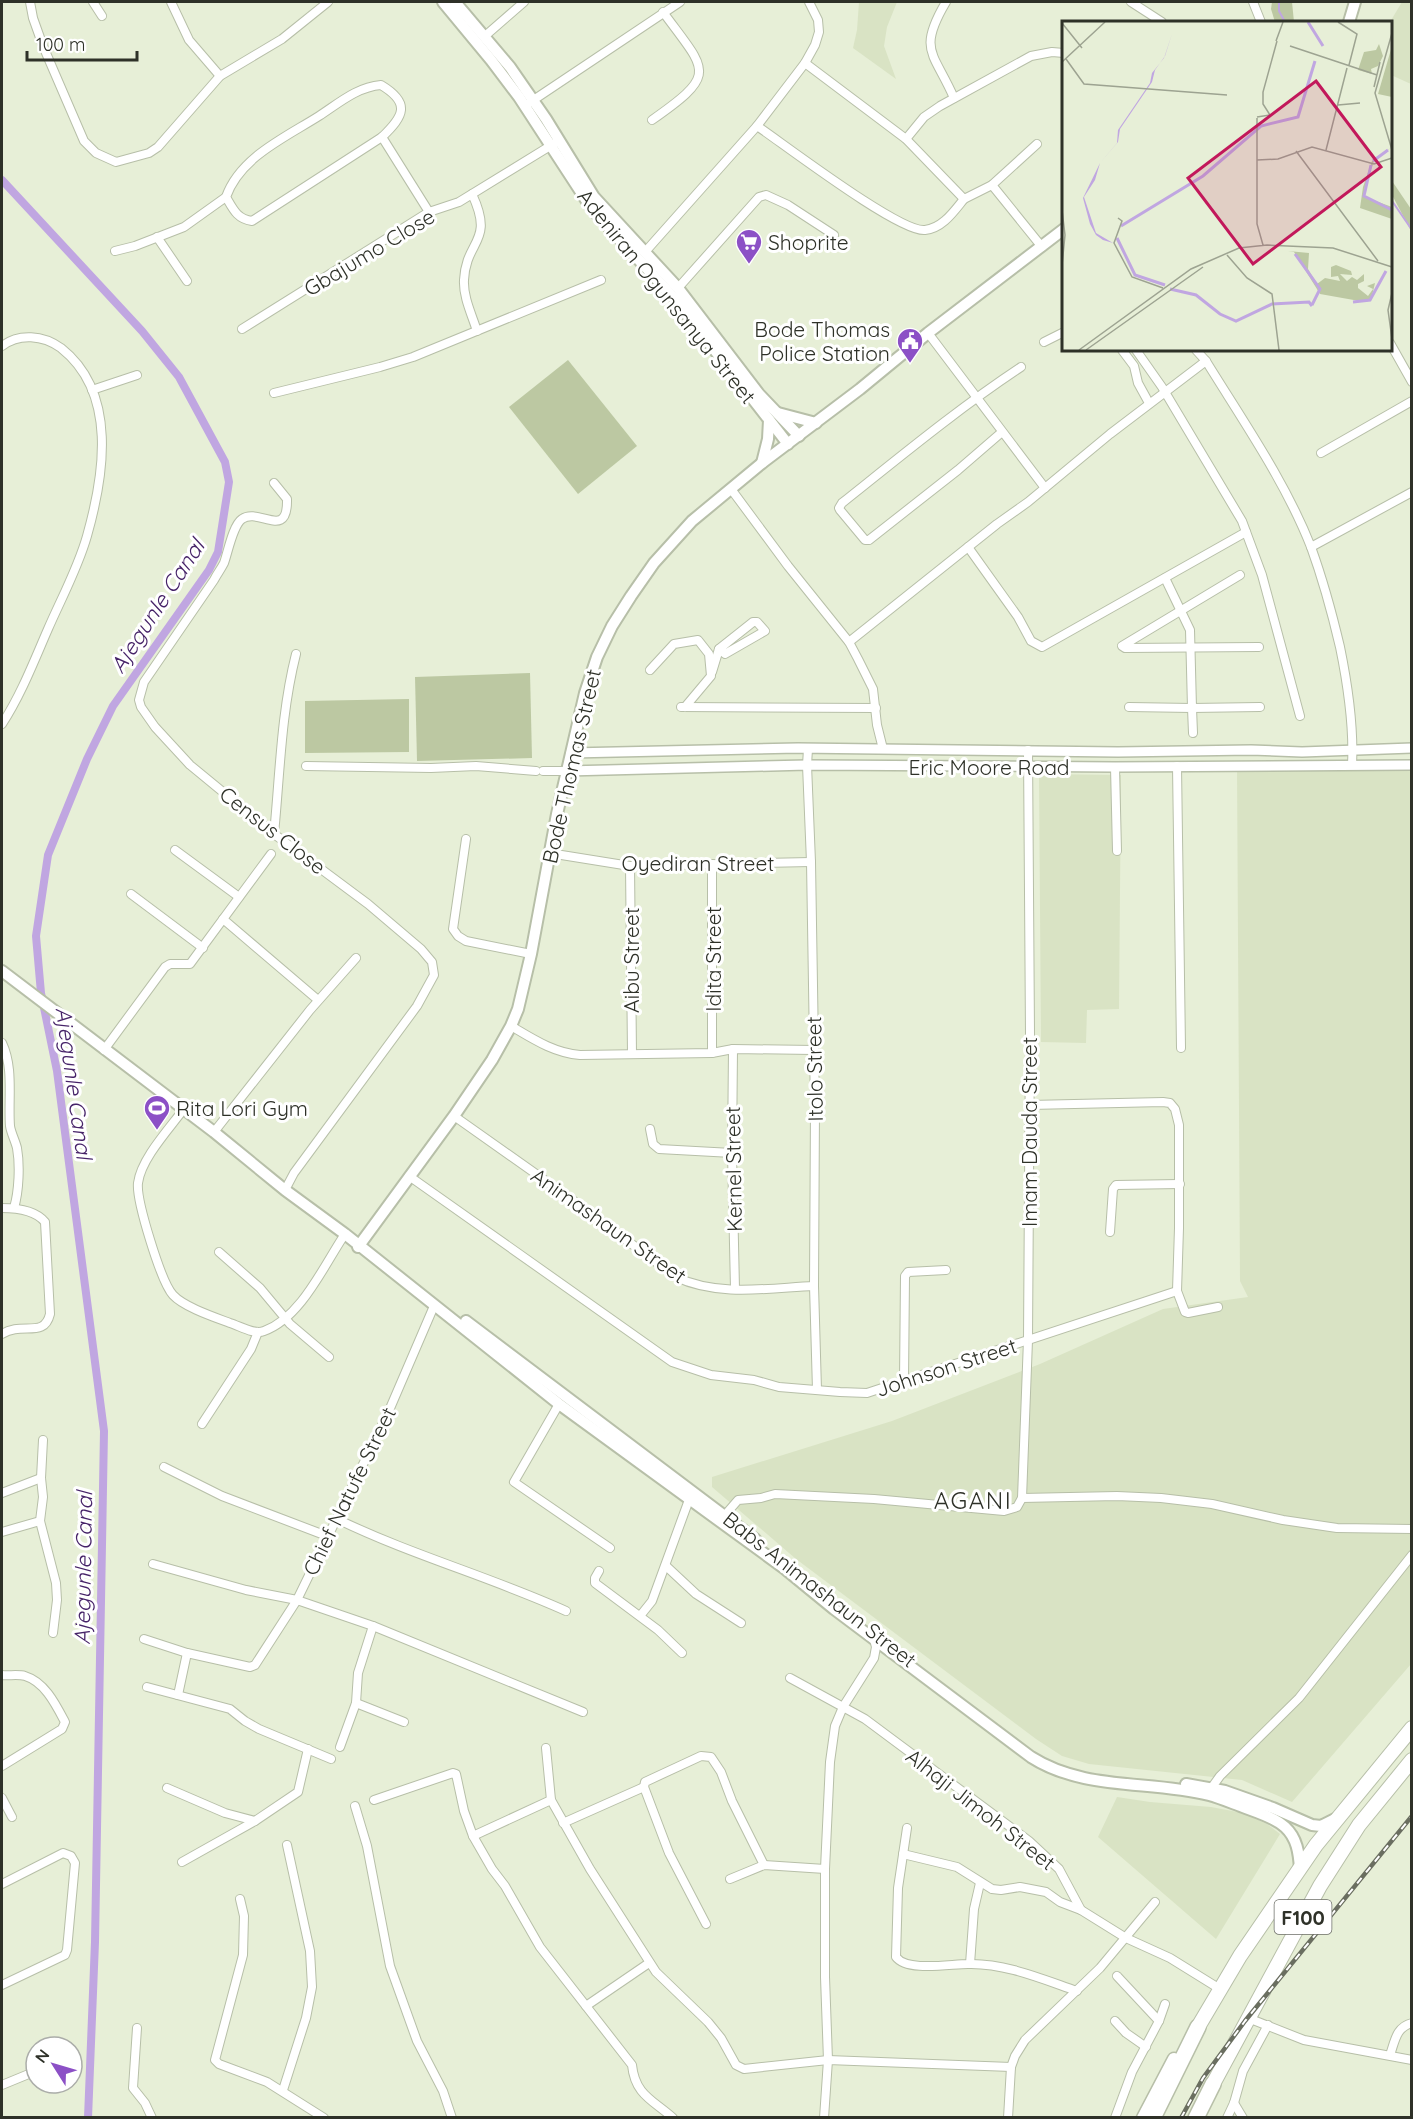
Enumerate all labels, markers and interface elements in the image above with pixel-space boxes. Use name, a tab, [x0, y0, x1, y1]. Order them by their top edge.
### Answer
inset map	[1062, 21, 1392, 351]
scale bar	[27, 24, 136, 62]
text: 100 m	[36, 33, 85, 56]
street label: Adeniran Ogunsanya Street	[572, 183, 762, 409]
street label: Gbajumo Close	[299, 203, 439, 301]
supermarket icon: Shoprite	[734, 227, 764, 265]
place label: Shoprite	[768, 229, 849, 255]
place label: Bode Thomas Police Station	[754, 316, 890, 366]
public building icon: Bode Thomas Police Station	[895, 326, 925, 364]
water label: Ajegunle Canal	[103, 532, 212, 678]
street label: Bode Thomas Street	[536, 666, 606, 866]
street label: Eric Moore Road	[908, 754, 1070, 780]
street label: Census Close	[215, 780, 331, 880]
street label: Oyediran Street	[622, 850, 774, 876]
street label: Idita Street	[700, 906, 726, 1012]
street label: Aibu Street	[618, 907, 644, 1013]
water label: Ajegunle Canal	[49, 1005, 99, 1164]
street label: Itolo Street	[800, 1016, 828, 1122]
street label: Imam Dauda Street	[1016, 1037, 1042, 1227]
sports icon: Rita Lori Gym	[142, 1093, 172, 1131]
place label: Rita Lori Gym	[176, 1095, 308, 1121]
street label: Kernel Street	[719, 1106, 747, 1232]
street label: Animashaun Street	[526, 1162, 692, 1288]
street label: Johnson Street	[872, 1332, 1020, 1402]
street label: Chief Natufe Street	[297, 1403, 401, 1579]
district label: AGANI	[934, 1485, 1012, 1515]
water label: Ajegunle Canal	[68, 1488, 98, 1645]
street label: Babs Animashaun Street	[718, 1505, 922, 1673]
street label: Alhaji Jimoh Street	[901, 1743, 1061, 1875]
road number: F100	[1274, 1900, 1332, 1934]
north arrow	[24, 2035, 84, 2095]
text: N	[30, 2045, 54, 2067]

